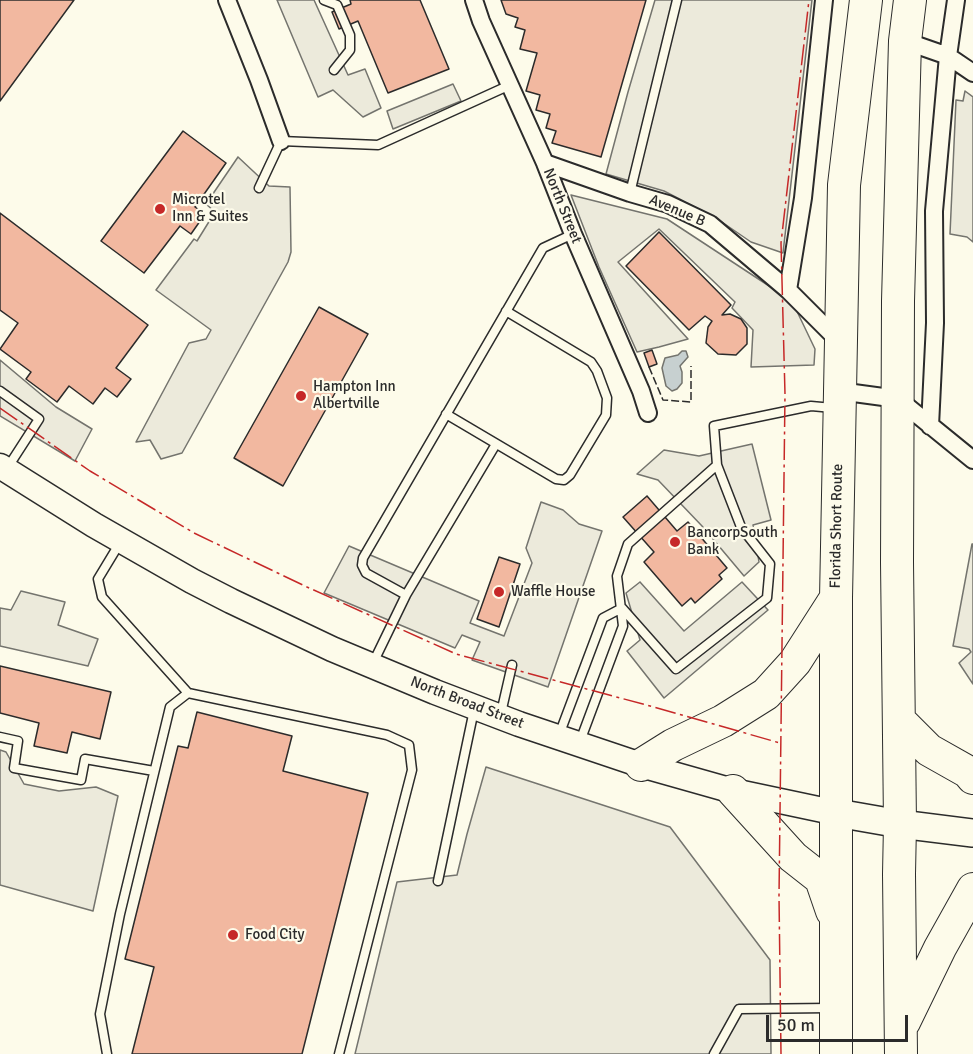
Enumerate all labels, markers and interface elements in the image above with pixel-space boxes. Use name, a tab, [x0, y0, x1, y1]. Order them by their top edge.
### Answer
street label: North Street	[539, 166, 585, 246]
place label: Microtel Inn & Suites	[172, 191, 248, 226]
street label: Avenue B	[646, 191, 708, 231]
marker: Microtel Inn & Suites	[153, 202, 167, 216]
place label: Hampton Inn Albertville	[313, 378, 396, 413]
marker: Hampton Inn Albertville	[294, 389, 308, 403]
street label: Florida Short Route	[827, 464, 847, 588]
place label: BancorpSouth Bank	[687, 524, 778, 559]
marker: BancorpSouth Bank	[668, 535, 682, 549]
place label: Waffle House	[511, 583, 595, 601]
marker: Waffle House	[492, 585, 506, 599]
street label: North Broad Street	[408, 673, 526, 733]
place label: Food City	[245, 926, 305, 944]
marker: Food City	[226, 928, 240, 942]
scale bar	[769, 1003, 912, 1041]
text: 50 m	[777, 1014, 815, 1036]

